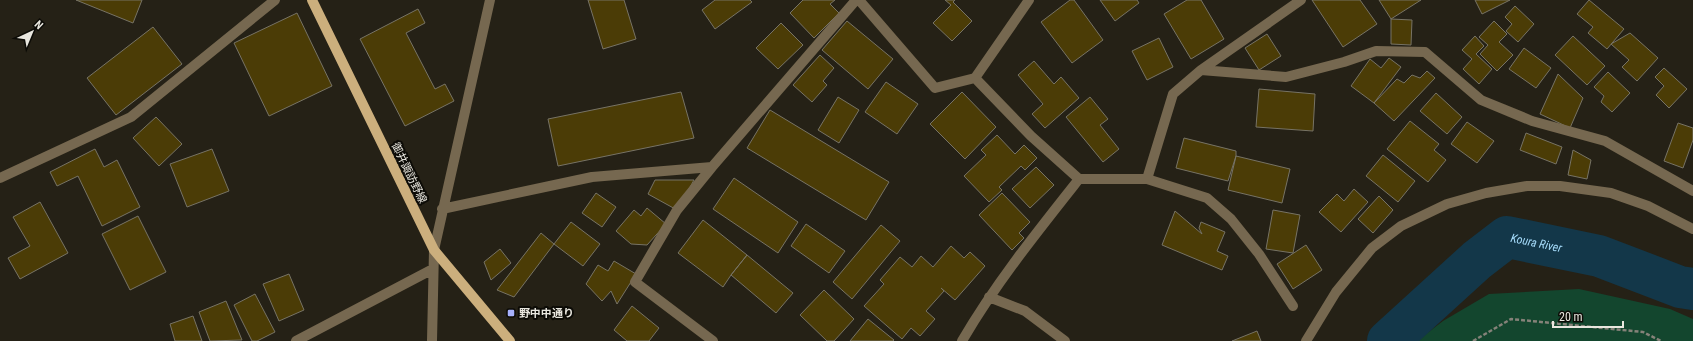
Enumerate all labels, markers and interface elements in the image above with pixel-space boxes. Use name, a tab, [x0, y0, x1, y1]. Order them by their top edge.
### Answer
north arrow	[12, 12, 52, 52]
text: N	[32, 18, 46, 32]
street label: 御井諏訪野線	[388, 140, 429, 206]
water label: Koura River	[1509, 231, 1564, 255]
scale bar	[1553, 303, 1623, 329]
place label: 野中中通り	[519, 307, 574, 320]
marker: 野中中通り	[506, 308, 516, 318]
text: 20 m	[1559, 310, 1583, 324]

